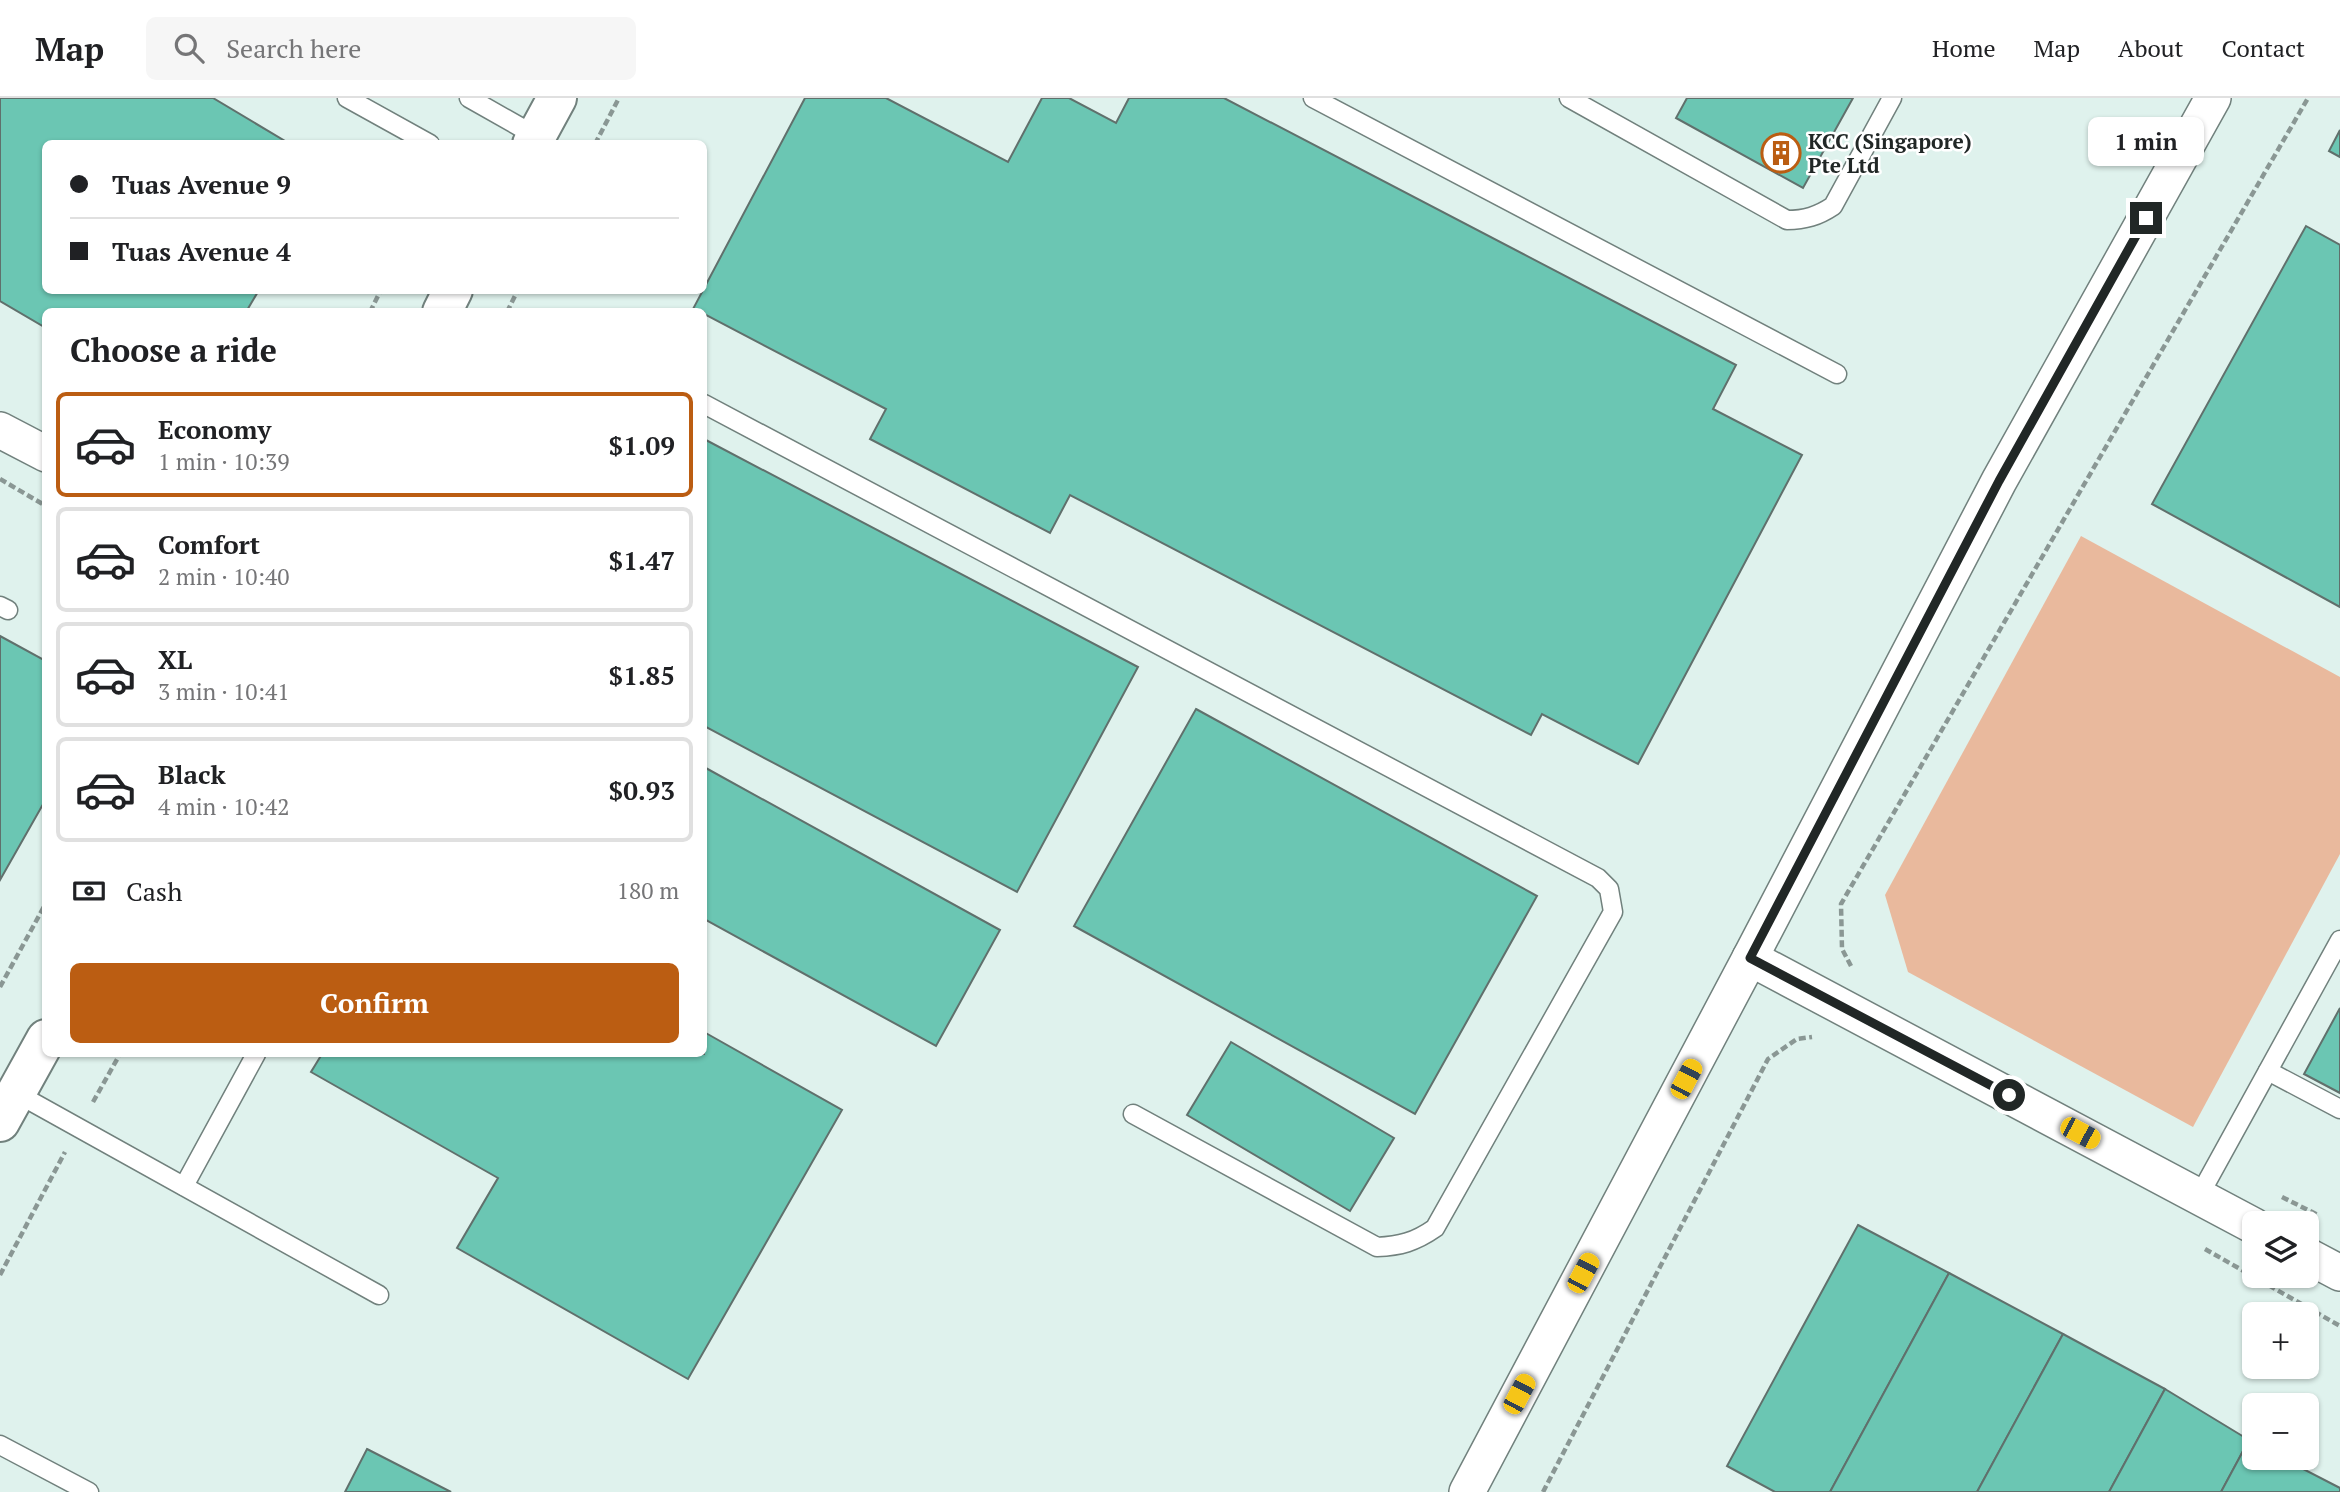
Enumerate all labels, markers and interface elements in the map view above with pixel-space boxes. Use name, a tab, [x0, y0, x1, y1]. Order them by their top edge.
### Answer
search box	[146, 17, 636, 80]
text: Map	[35, 27, 104, 70]
icon: search	[170, 29, 208, 67]
text: Search here	[226, 31, 361, 65]
text: Home	[1932, 32, 1996, 64]
text: Map	[2034, 32, 2080, 64]
text: About	[2118, 32, 2184, 64]
text: Contact	[2222, 32, 2305, 64]
callout: 1 min	[2088, 116, 2204, 166]
text: 1 min	[2115, 126, 2177, 157]
place label: KCC (Singapore) Pte Ltd	[1808, 127, 1972, 179]
building icon: KCC (Singapore) Pte Ltd	[1760, 132, 1802, 174]
text: Tuas Avenue 9	[112, 167, 291, 201]
route end	[2130, 202, 2162, 234]
text: Tuas Avenue 4	[112, 234, 291, 268]
text: Choose a ride	[70, 329, 277, 371]
text: Economy	[158, 412, 271, 446]
icon: car	[74, 413, 137, 476]
text: $1.09	[609, 428, 675, 462]
text: 1 min · 10:39	[158, 446, 290, 477]
text: Comfort	[158, 527, 260, 561]
icon: car	[74, 528, 137, 591]
text: $1.47	[609, 543, 675, 577]
text: 2 min · 10:40	[158, 561, 290, 592]
text: XL	[158, 642, 192, 676]
icon: car	[74, 643, 137, 706]
text: $1.85	[609, 658, 675, 692]
text: 3 min · 10:41	[158, 676, 290, 707]
text: Black	[158, 757, 226, 791]
icon: car	[74, 758, 137, 821]
text: $0.93	[609, 773, 675, 807]
text: 4 min · 10:42	[158, 791, 290, 822]
icon: cash	[70, 872, 108, 910]
text: Cash	[126, 874, 182, 908]
text: 180 m	[617, 875, 679, 906]
button: Confirm	[70, 963, 679, 1043]
car	[1667, 1056, 1706, 1102]
route start	[1993, 1079, 2025, 1111]
car	[2057, 1114, 2104, 1152]
map controls	[2242, 1211, 2319, 1470]
button: layers	[2242, 1211, 2319, 1288]
car	[1564, 1250, 1603, 1296]
button: +	[2242, 1302, 2319, 1379]
car	[1500, 1371, 1539, 1417]
button: −	[2242, 1393, 2319, 1470]

